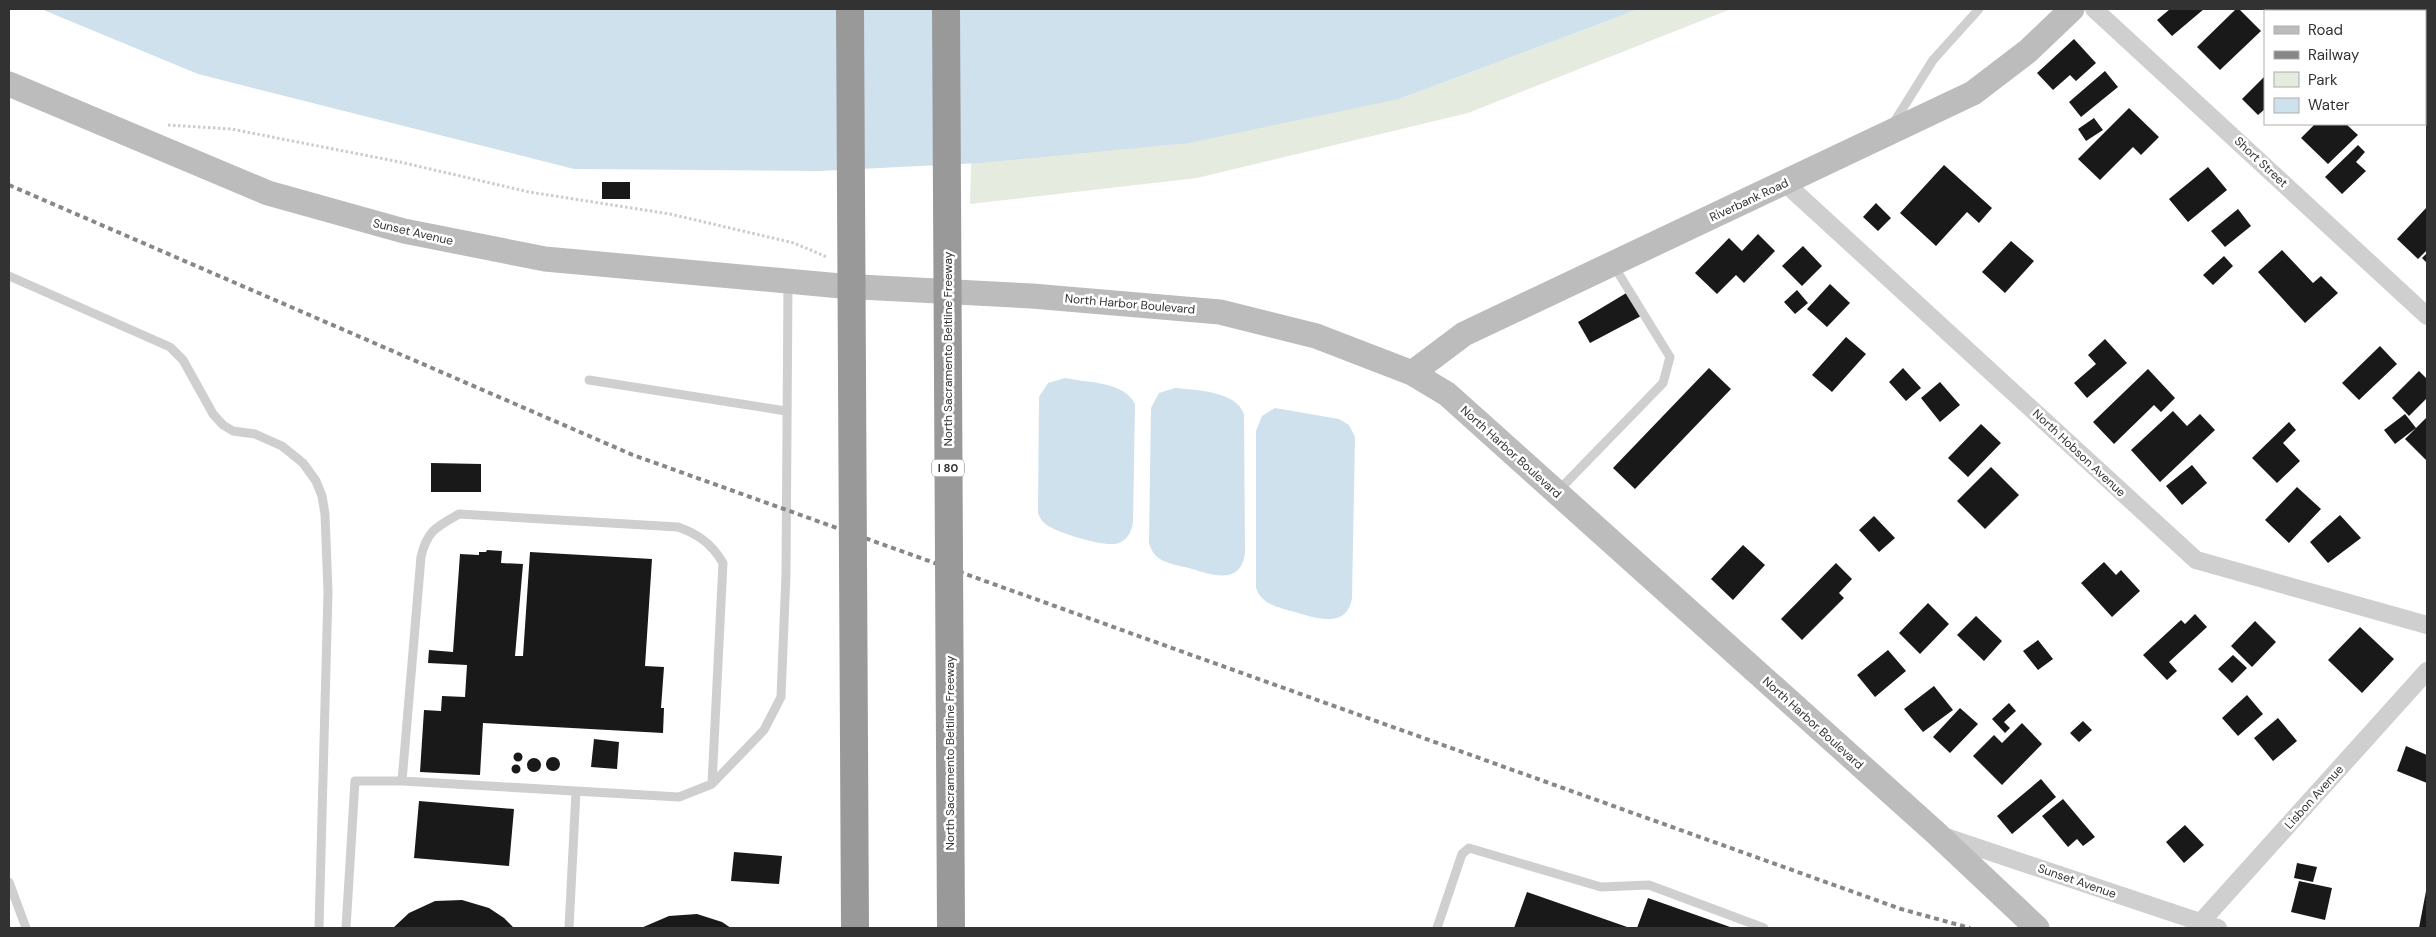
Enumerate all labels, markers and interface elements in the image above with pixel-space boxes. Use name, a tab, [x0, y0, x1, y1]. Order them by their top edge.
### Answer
legend	[2264, 10, 2426, 125]
text: Road	[2308, 20, 2343, 40]
text: Railway	[2308, 45, 2360, 65]
text: Park	[2308, 70, 2338, 90]
text: Water	[2308, 95, 2350, 115]
street label: Short Street	[2231, 133, 2291, 191]
street label: Riverbank Road	[1707, 175, 1791, 225]
street label: Sunset Avenue	[371, 215, 455, 249]
street label: North Sacramento Beltline Freeway	[940, 251, 956, 447]
street label: North Harbor Boulevard	[1064, 290, 1196, 318]
street label: North Harbor Boulevard	[1457, 402, 1565, 502]
street label: North Hobson Avenue	[2029, 406, 2129, 500]
road number: I 80	[932, 459, 964, 476]
street label: North Sacramento Beltline Freeway	[942, 655, 958, 851]
street label: North Harbor Boulevard	[1759, 673, 1867, 773]
street label: Lisbon Avenue	[2281, 762, 2347, 832]
street label: Sunset Avenue	[2036, 860, 2119, 902]

